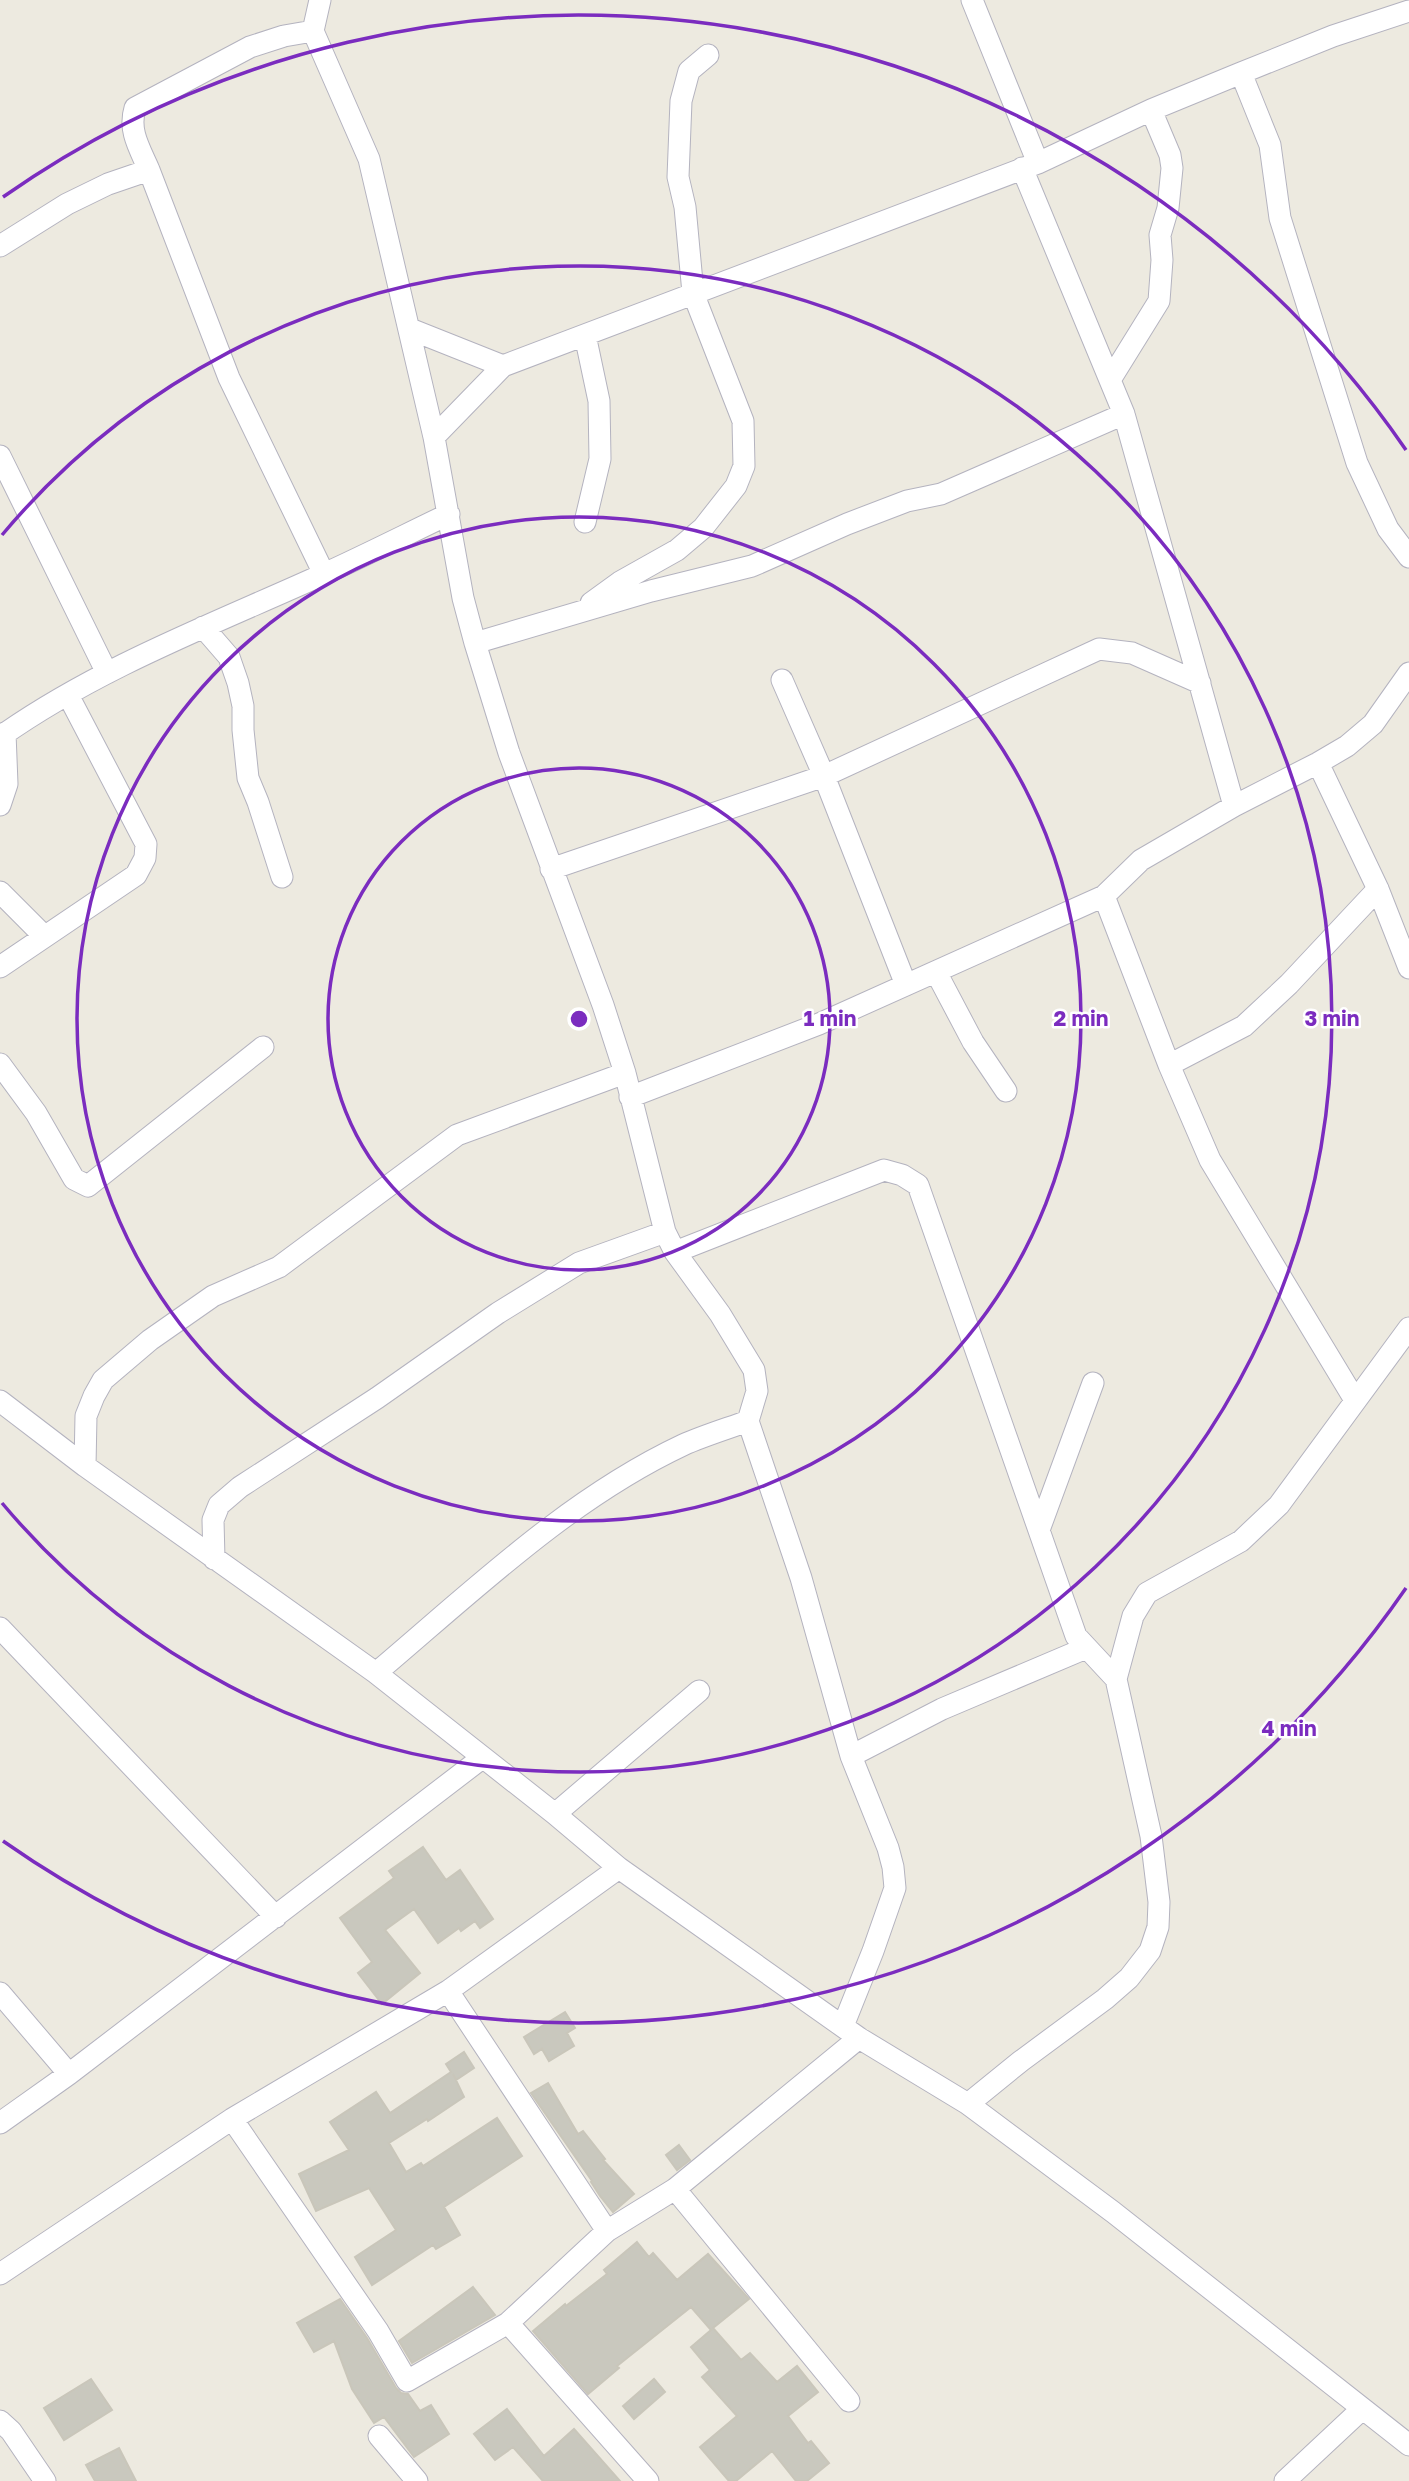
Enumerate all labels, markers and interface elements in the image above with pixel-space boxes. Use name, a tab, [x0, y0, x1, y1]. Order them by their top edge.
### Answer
text: 1 min	[804, 1005, 856, 1031]
text: 2 min	[1054, 1005, 1108, 1031]
text: 3 min	[1305, 1005, 1359, 1031]
centre of rings	[567, 1007, 591, 1031]
text: 4 min	[1261, 1715, 1317, 1741]

